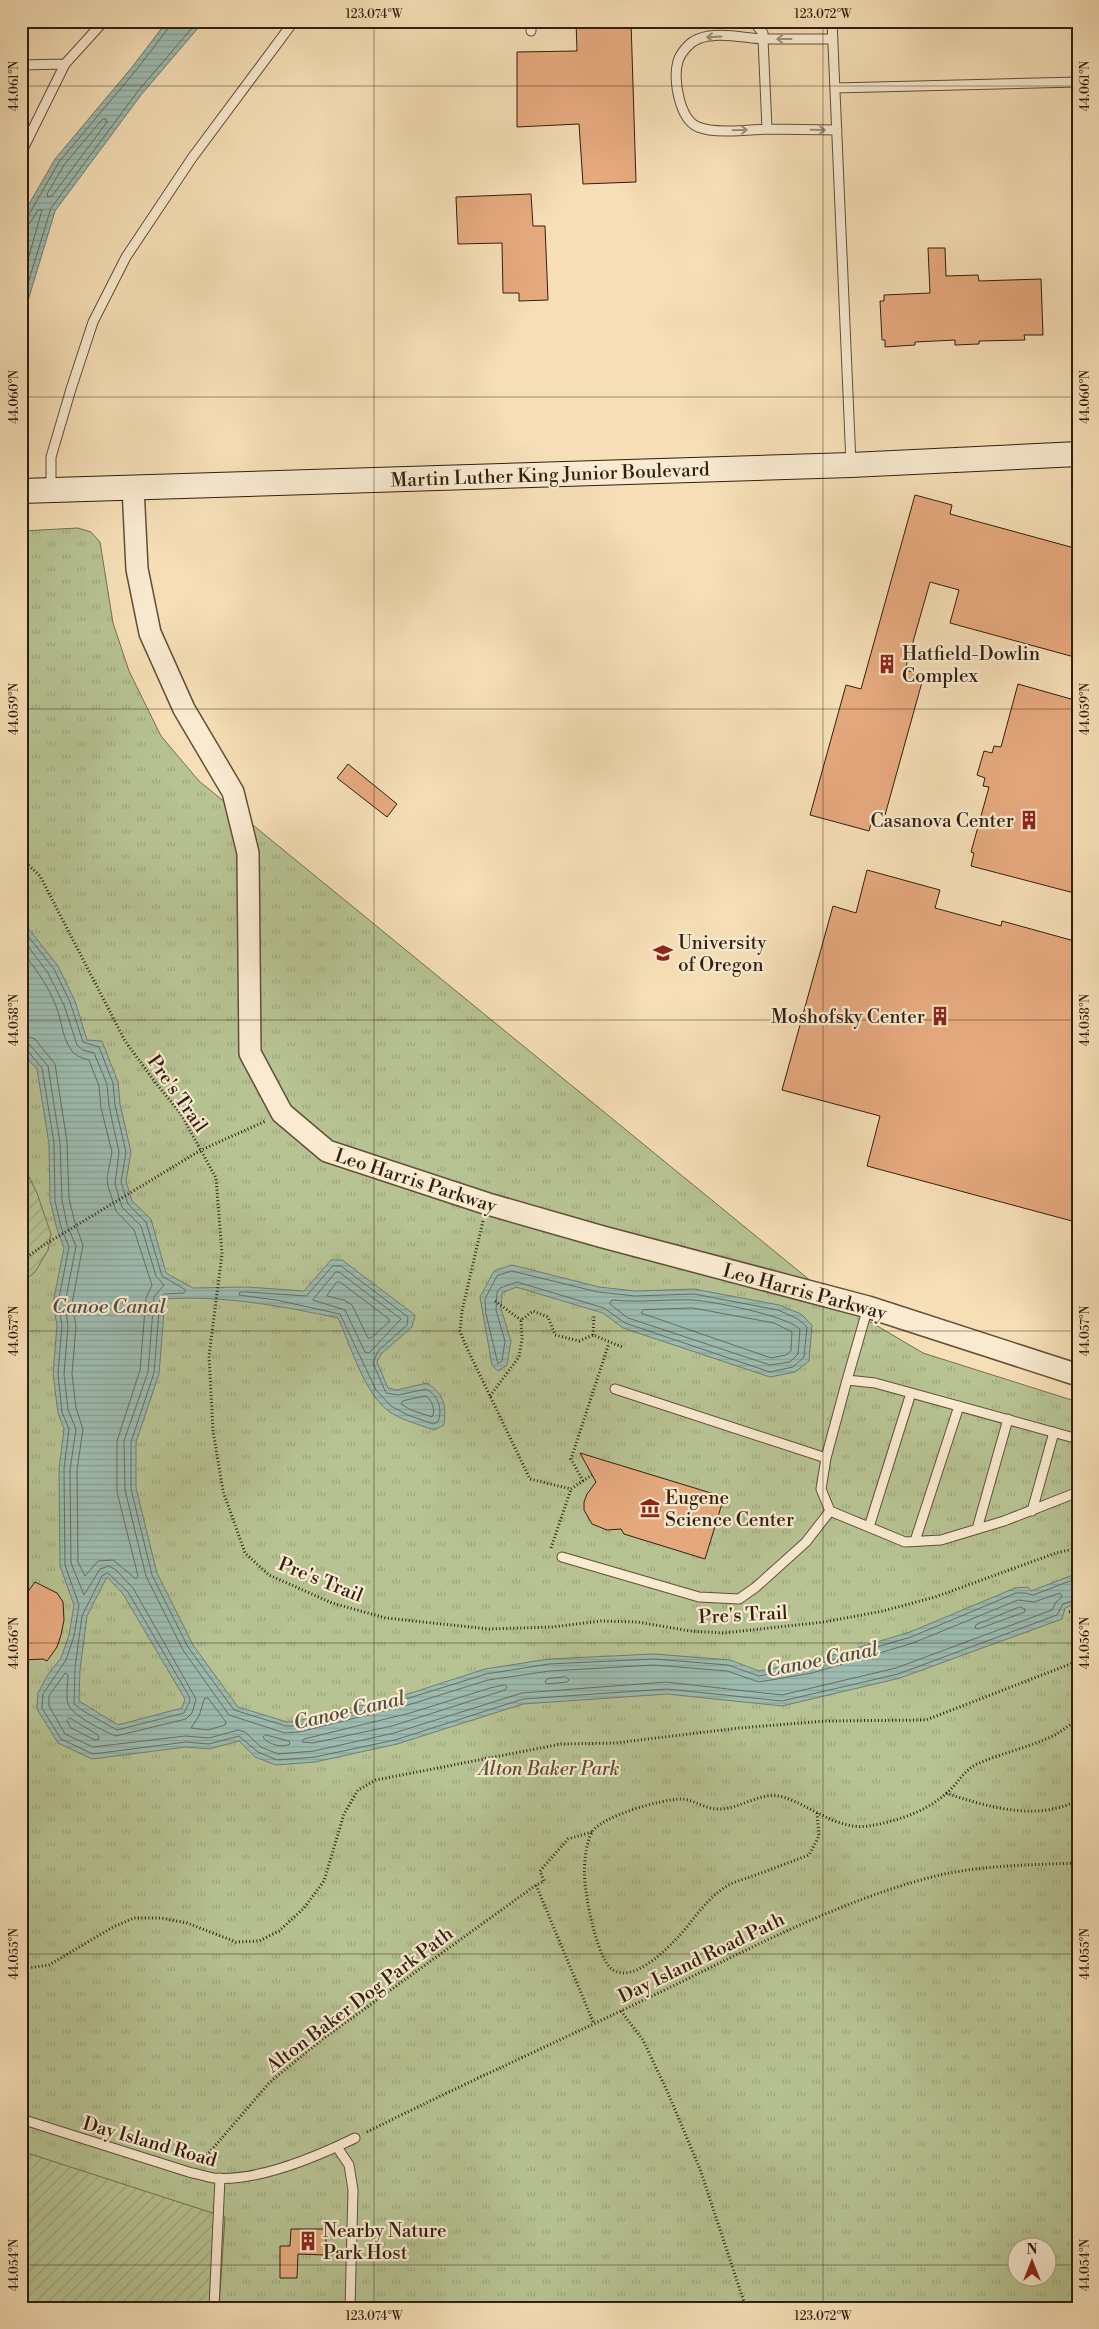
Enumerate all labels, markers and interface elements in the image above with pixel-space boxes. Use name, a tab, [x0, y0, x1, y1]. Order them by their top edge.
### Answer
text: 123.074°W	[345, 7, 404, 22]
text: 123.072°W	[794, 7, 853, 22]
one-way arrow	[707, 32, 723, 41]
one-way arrow	[776, 34, 792, 44]
text: 44.061°N	[7, 61, 22, 111]
text: 44.061°N	[1078, 61, 1093, 111]
one-way arrow	[810, 125, 826, 135]
one-way arrow	[732, 126, 748, 135]
text: 44.060°N	[7, 370, 22, 424]
text: 44.060°N	[1078, 370, 1093, 424]
street label: Martin Luther King Junior Boulevard	[390, 457, 710, 493]
place label: Hatfield-Dowlin Complex	[902, 642, 1040, 688]
building icon: Hatfield-Dowlin Complex	[876, 653, 898, 675]
text: 44.059°N	[7, 683, 22, 735]
text: 44.059°N	[1078, 683, 1093, 735]
place label: Casanova Center	[871, 809, 1014, 833]
building icon: Casanova Center	[1018, 809, 1040, 831]
place label: University of Oregon	[678, 931, 767, 977]
school or university icon: University of Oregon	[652, 942, 674, 964]
text: 44.058°N	[7, 994, 22, 1046]
text: 44.058°N	[1078, 994, 1093, 1046]
place label: Moshofsky Center	[771, 1005, 925, 1029]
building icon: Moshofsky Center	[929, 1005, 951, 1027]
street label: Pre's Trail	[142, 1050, 213, 1137]
street label: Leo Harris Parkway	[332, 1143, 500, 1219]
street label: Leo Harris Parkway	[720, 1259, 890, 1326]
water label: Canoe Canal	[52, 1295, 166, 1320]
text: 44.057°N	[7, 1306, 22, 1356]
text: 44.057°N	[1078, 1306, 1093, 1356]
place label: Eugene Science Center	[665, 1486, 794, 1532]
museum icon: Eugene Science Center	[639, 1497, 661, 1519]
street label: Pre's Trail	[275, 1552, 367, 1608]
street label: Pre's Trail	[698, 1601, 789, 1629]
text: 44.056°N	[7, 1617, 22, 1669]
text: 44.056°N	[1078, 1617, 1093, 1669]
water label: Canoe Canal	[764, 1637, 881, 1684]
water label: Canoe Canal	[291, 1686, 408, 1736]
park label: Alton Baker Park	[477, 1757, 620, 1781]
street label: Day Island Road Path	[614, 1907, 789, 2009]
street label: Alton Baker Dog Park Path	[261, 1922, 458, 2079]
text: 44.055°N	[7, 1928, 22, 1980]
text: 44.055°N	[1078, 1928, 1093, 1980]
street label: Day Island Road	[80, 2111, 220, 2173]
place label: Nearby Nature Park Host	[323, 2219, 447, 2265]
building icon: Nearby Nature Park Host	[297, 2230, 319, 2252]
north arrow	[1006, 2236, 1056, 2286]
text: 44.054°N	[7, 2239, 22, 2291]
text: 44.054°N	[1078, 2239, 1093, 2291]
text: N	[1026, 2241, 1038, 2259]
text: 123.074°W	[345, 2309, 404, 2324]
text: 123.072°W	[794, 2309, 853, 2324]

